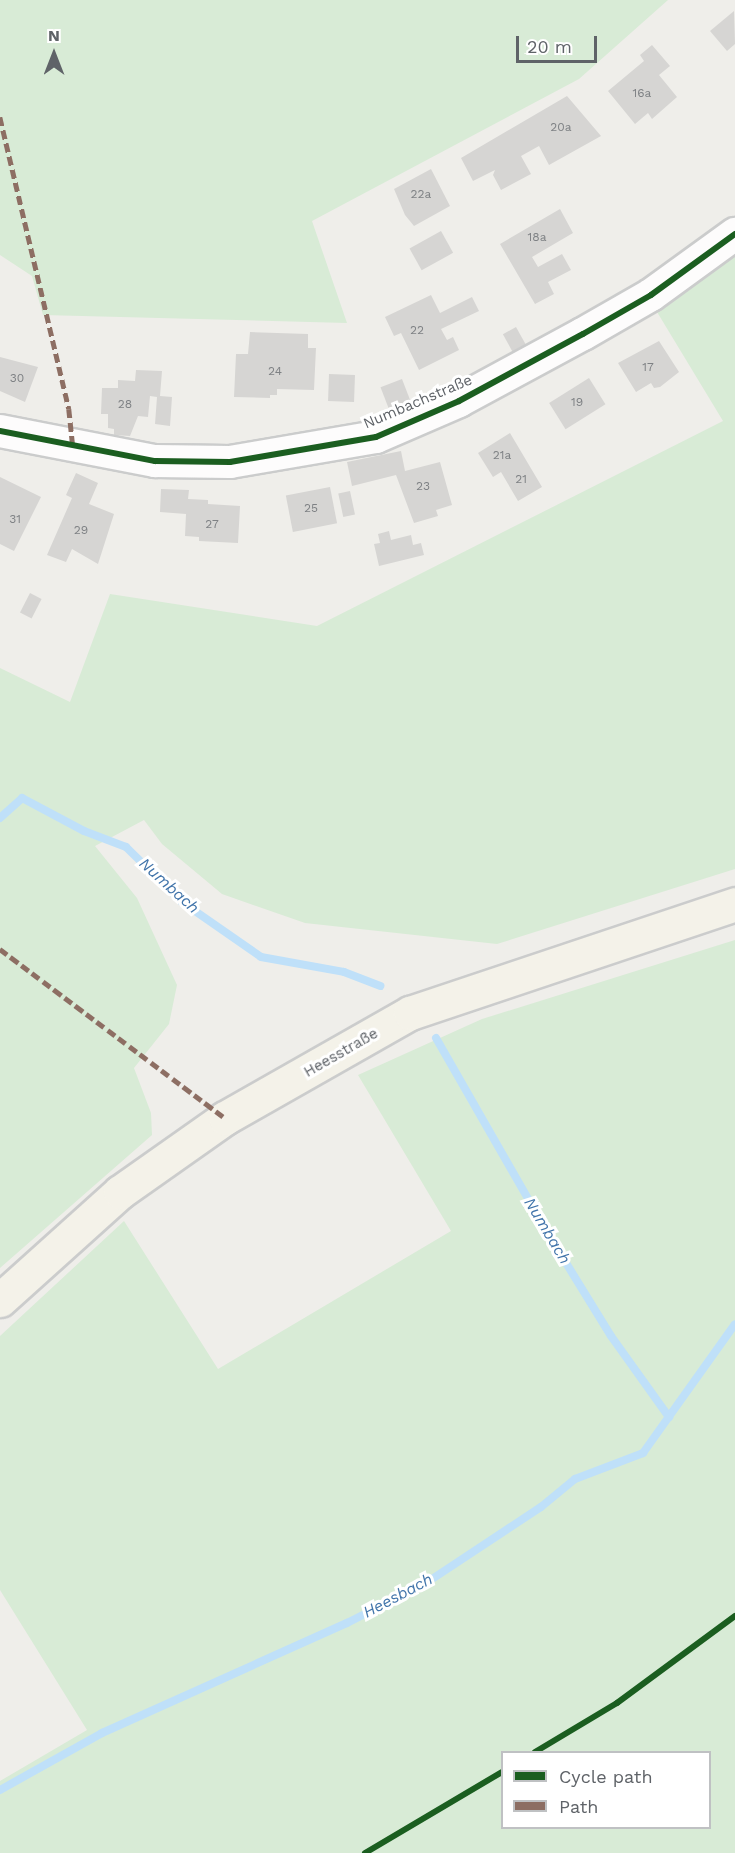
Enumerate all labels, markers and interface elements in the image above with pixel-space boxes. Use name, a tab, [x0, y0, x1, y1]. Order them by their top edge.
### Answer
north arrow	[24, 24, 84, 84]
scale bar	[519, 24, 600, 62]
text: N	[48, 26, 60, 45]
text: 20 m	[527, 36, 572, 57]
house number: 16a	[633, 87, 651, 101]
house number: 20a	[550, 121, 572, 135]
house number: 22a	[411, 188, 431, 202]
house number: 18a	[528, 231, 546, 245]
house number: 22	[410, 324, 424, 338]
house number: 17	[642, 361, 654, 375]
house number: 24	[268, 365, 282, 379]
street label: Numbachstraße	[361, 371, 475, 433]
house number: 30	[10, 372, 24, 386]
house number: 19	[571, 396, 583, 410]
house number: 28	[118, 398, 132, 412]
house number: 21a	[493, 449, 511, 463]
house number: 21	[515, 473, 527, 487]
house number: 23	[416, 480, 430, 494]
house number: 25	[304, 502, 318, 516]
house number: 31	[9, 513, 21, 527]
house number: 27	[205, 518, 219, 532]
house number: 29	[74, 524, 88, 538]
water label: Numbach	[135, 854, 203, 918]
street label: Heesstraße	[301, 1025, 381, 1081]
water label: Numbach	[520, 1194, 574, 1268]
water label: Heesbach	[360, 1570, 436, 1622]
legend	[501, 1751, 711, 1829]
text: Cycle path	[559, 1766, 653, 1787]
text: Path	[559, 1796, 599, 1817]

